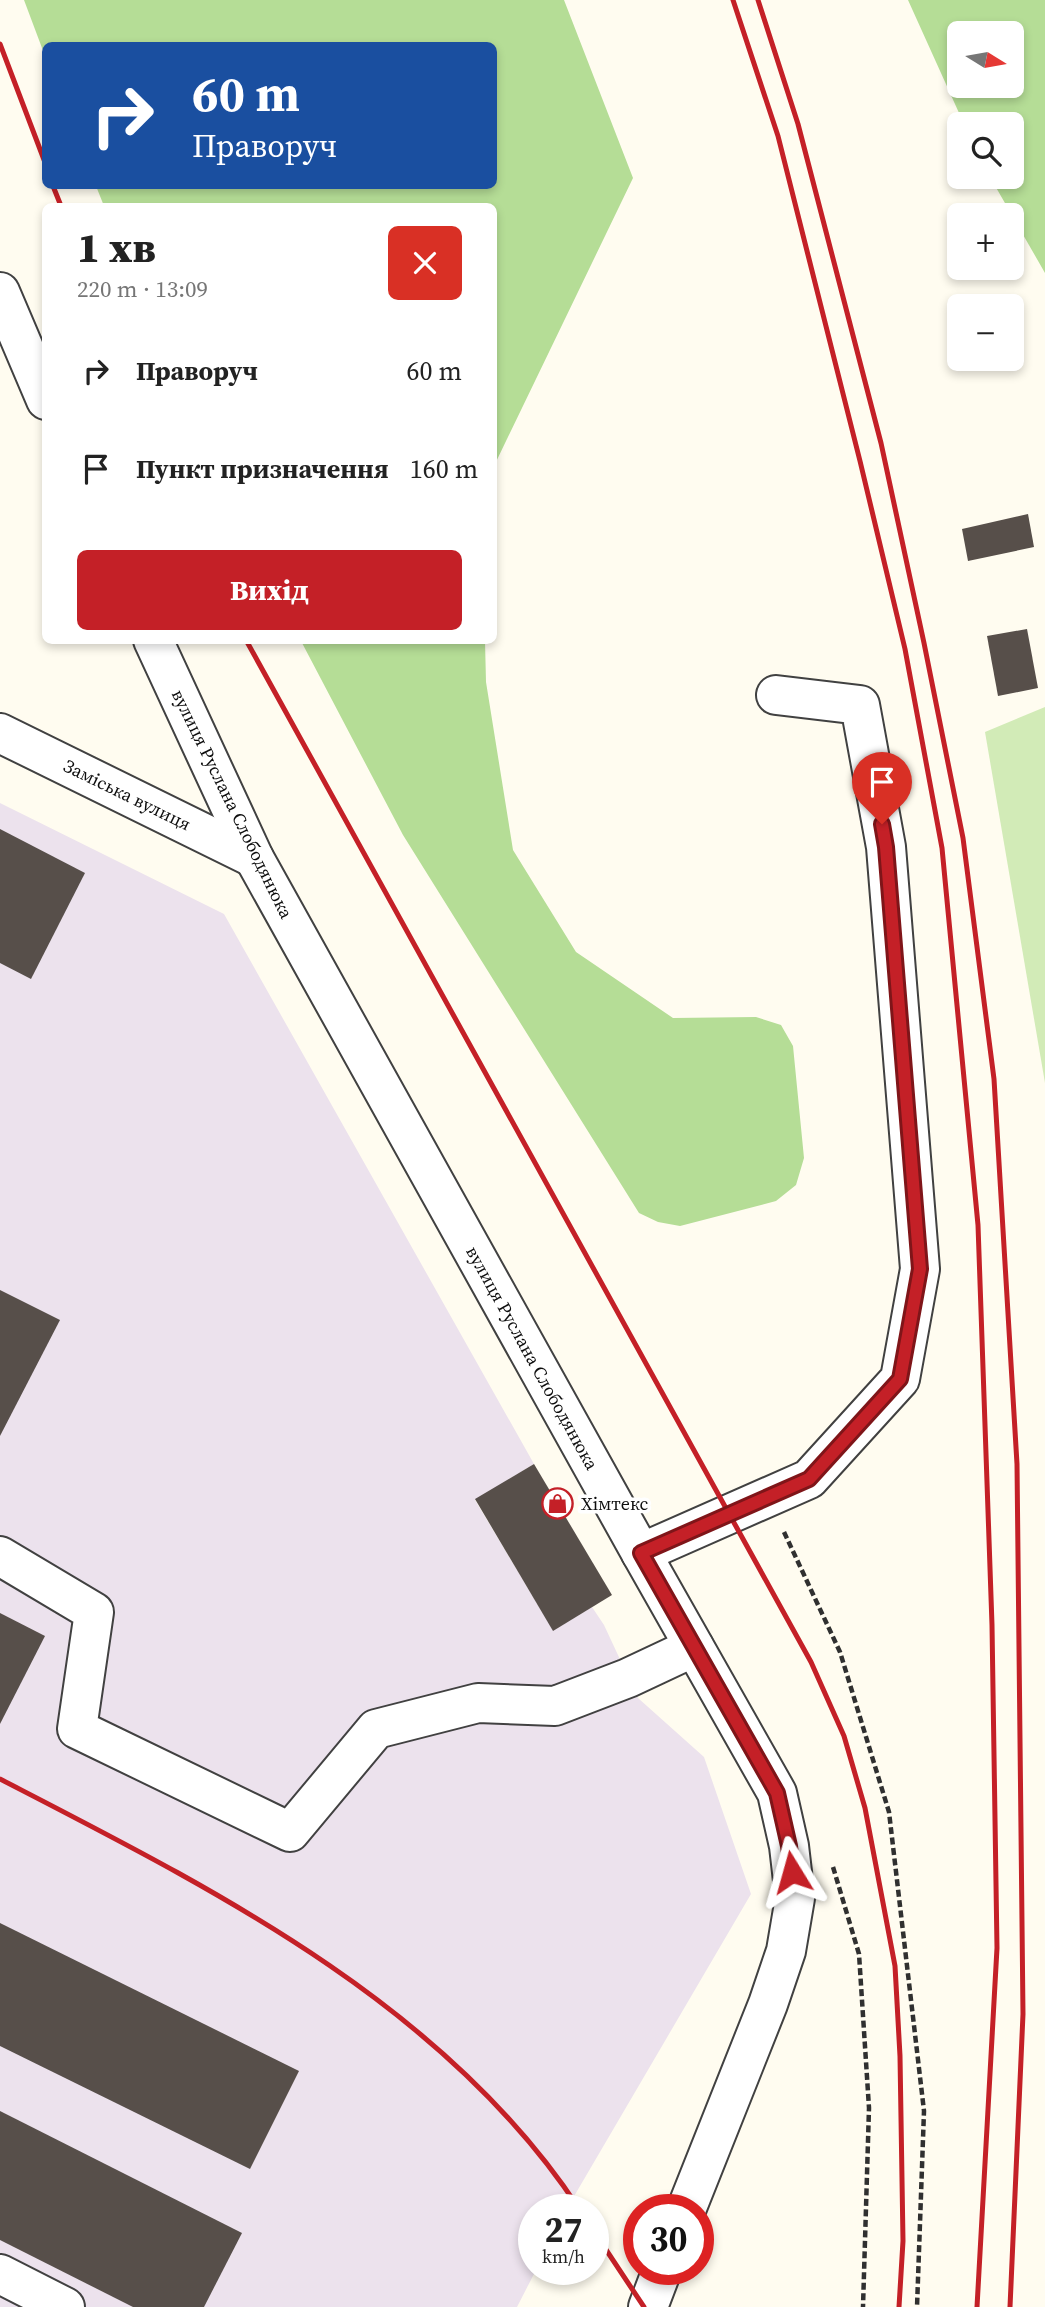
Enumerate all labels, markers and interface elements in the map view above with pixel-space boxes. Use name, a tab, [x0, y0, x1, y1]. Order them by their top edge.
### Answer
north arrow	[947, 21, 1024, 98]
map controls	[947, 21, 1024, 371]
text: 60 m	[192, 60, 300, 127]
icon: right	[77, 70, 168, 161]
button: search	[947, 112, 1024, 189]
text: Праворуч	[192, 124, 337, 168]
button: +	[947, 203, 1024, 280]
text: 1 хв	[77, 218, 156, 276]
button: close	[388, 226, 462, 300]
text: 220 m · 13:09	[77, 273, 208, 305]
button: −	[947, 294, 1024, 371]
icon: right	[77, 352, 115, 390]
text: Праворуч	[136, 353, 258, 389]
text: 60 m	[407, 353, 462, 389]
icon: arrive	[77, 450, 115, 488]
text: Пункт призначення	[136, 451, 389, 487]
text: 160 m	[410, 451, 478, 487]
button: Вихід	[77, 550, 462, 630]
street label: вулиця Руслана Слободянюка	[166, 685, 299, 923]
pin	[852, 752, 912, 824]
street label: Заміська вулиця	[59, 753, 195, 836]
icon: arrive	[863, 763, 901, 801]
street label: вулиця Руслана Слободянюка	[460, 1241, 605, 1475]
shop icon: Хімтекс	[541, 1487, 575, 1521]
place label: Хімтекс	[581, 1491, 648, 1516]
position arrow	[755, 1835, 829, 1909]
speed limit sign: 30	[623, 2194, 714, 2285]
text: 27	[545, 2206, 582, 2254]
text: km/h	[542, 2244, 585, 2269]

